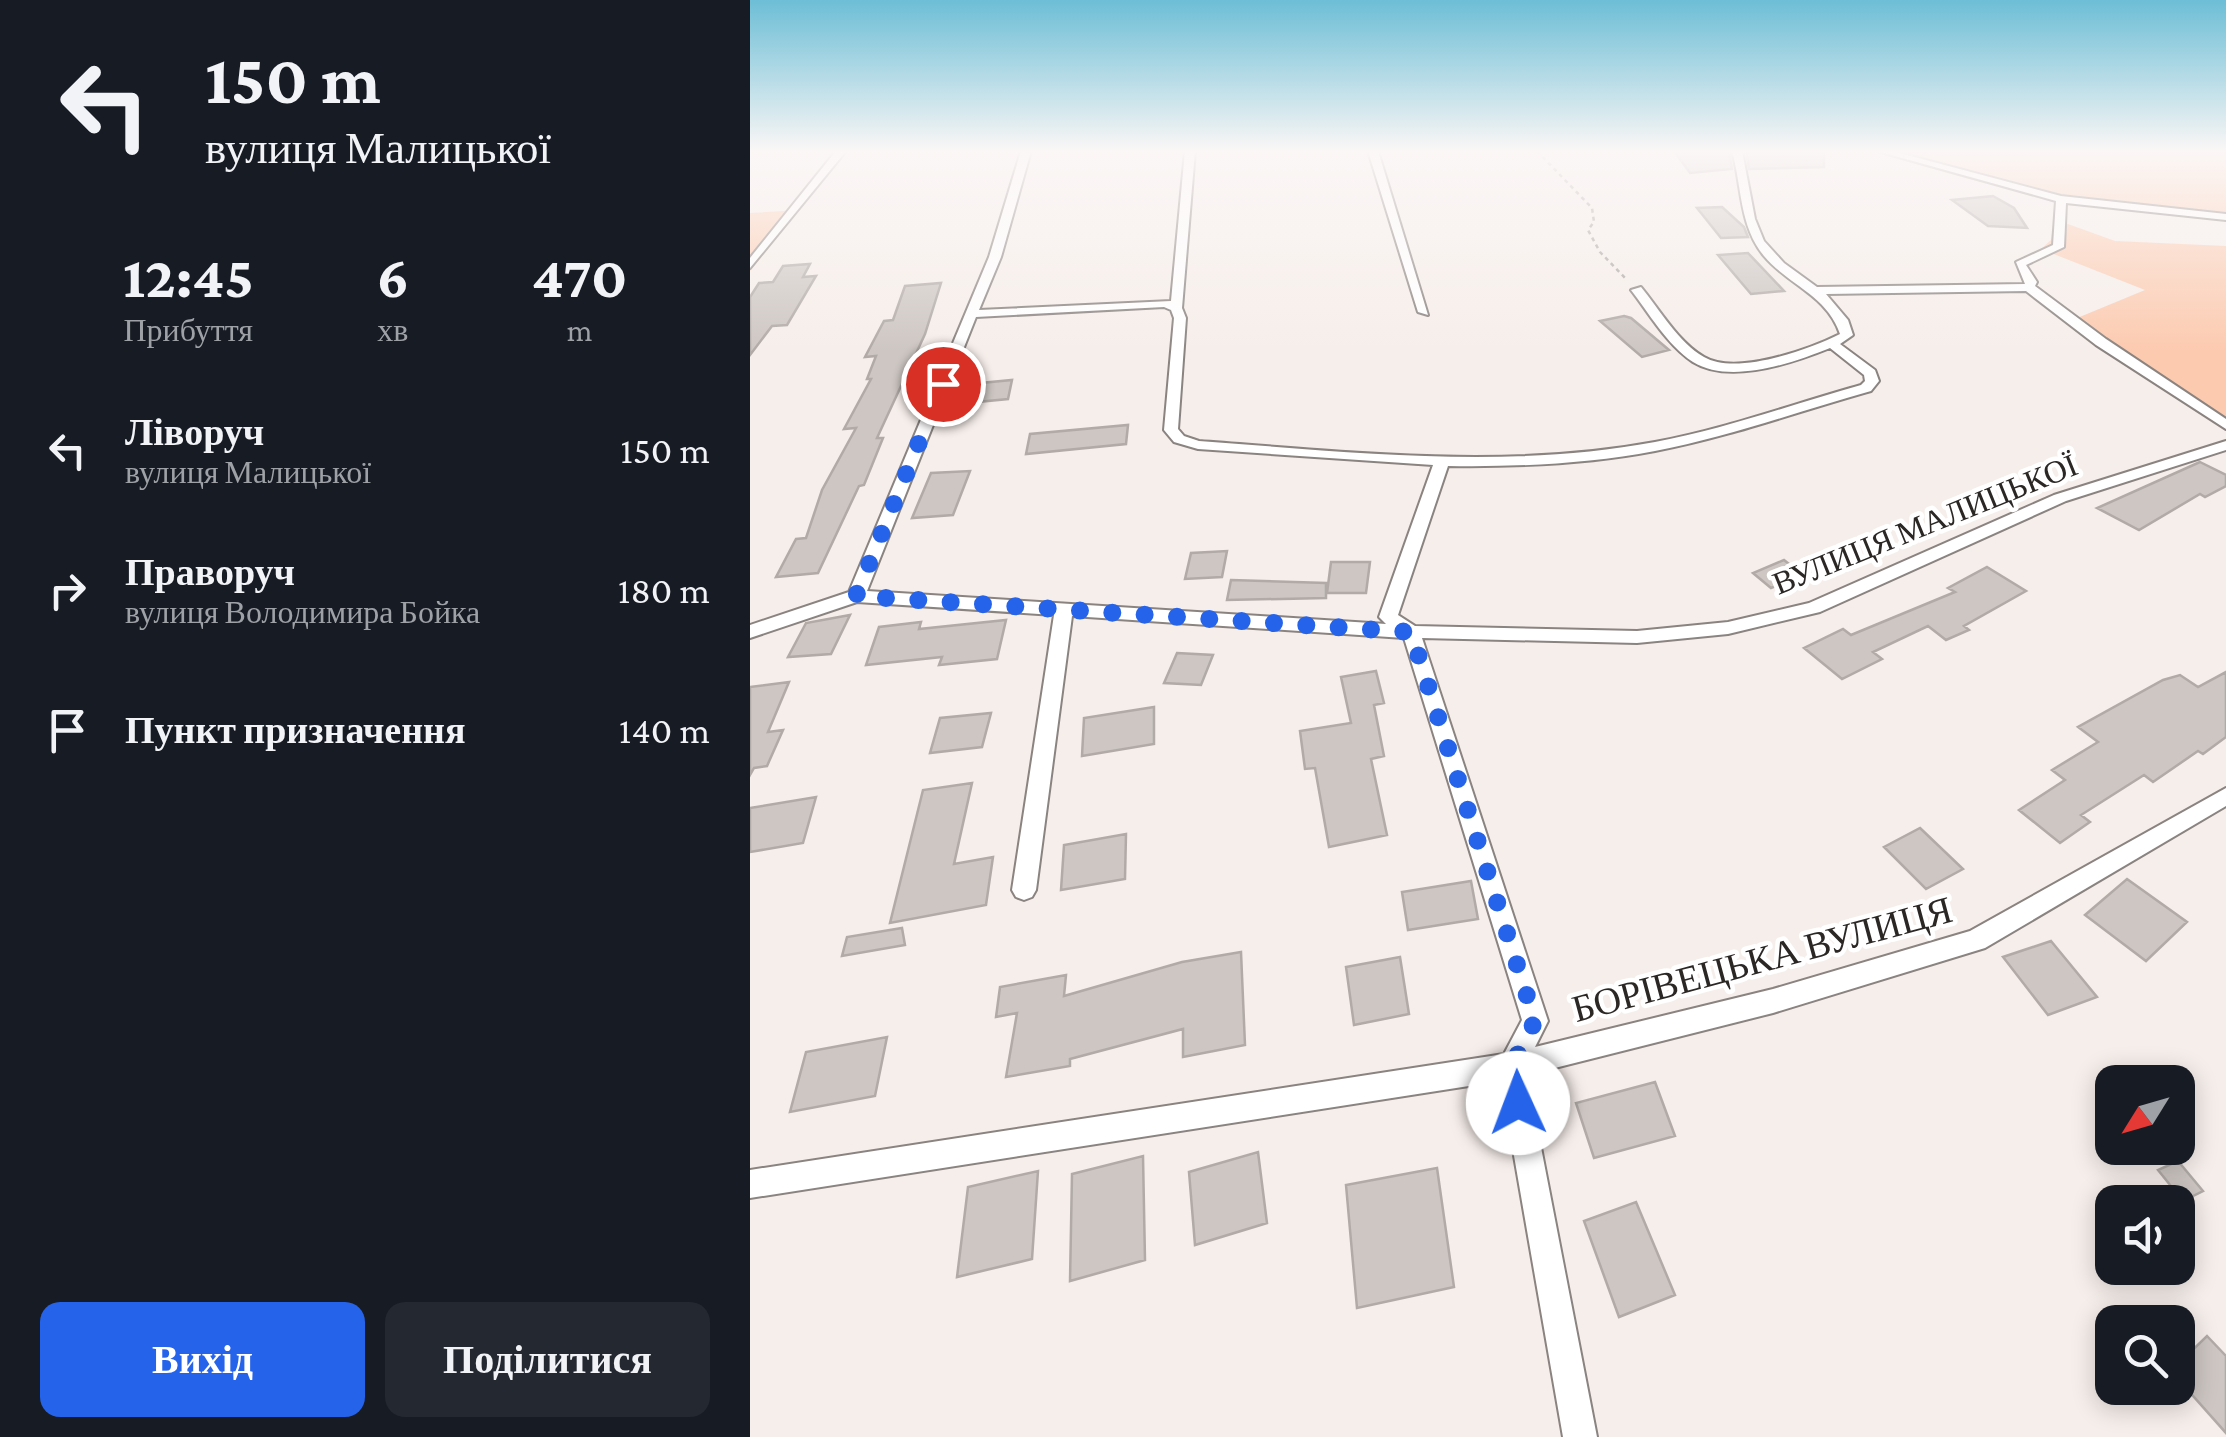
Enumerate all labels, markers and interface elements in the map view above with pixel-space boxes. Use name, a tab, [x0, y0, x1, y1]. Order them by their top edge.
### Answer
icon: left	[40, 40, 170, 170]
text: 150 m	[205, 40, 381, 118]
text: вулиця Малицької	[205, 123, 551, 173]
text: 12:45	[123, 243, 254, 310]
text: 6	[376, 243, 409, 310]
text: 470	[532, 243, 627, 310]
text: Прибуття	[123, 312, 253, 348]
text: хв	[377, 312, 408, 348]
text: m	[567, 312, 592, 348]
pin	[901, 342, 986, 427]
icon: arrive	[916, 357, 971, 412]
text: Ліворуч	[125, 411, 264, 453]
icon: left	[40, 423, 95, 478]
text: 150 m	[620, 429, 710, 471]
street label: ВУЛИЦЯ МАЛИЦЬКОЇ	[1767, 446, 2083, 602]
text: вулиця Малицької	[125, 454, 371, 490]
text: Праворуч	[125, 551, 295, 593]
icon: right	[40, 563, 95, 618]
text: 180 m	[618, 569, 710, 611]
text: вулиця Володимира Бойка	[125, 594, 480, 630]
icon: arrive	[40, 703, 95, 758]
text: Пункт призначення	[125, 709, 466, 751]
text: 140 m	[619, 709, 710, 751]
street label: БОРІВЕЦЬКА ВУЛИЦЯ	[1568, 888, 1956, 1030]
position arrow	[1466, 1051, 1570, 1155]
north arrow	[2095, 1065, 2195, 1165]
map controls	[2095, 1065, 2195, 1405]
button: sound	[2095, 1185, 2195, 1285]
button: Вихід	[40, 1302, 365, 1417]
button: Поділитися	[385, 1302, 710, 1417]
button: search	[2095, 1305, 2195, 1405]

